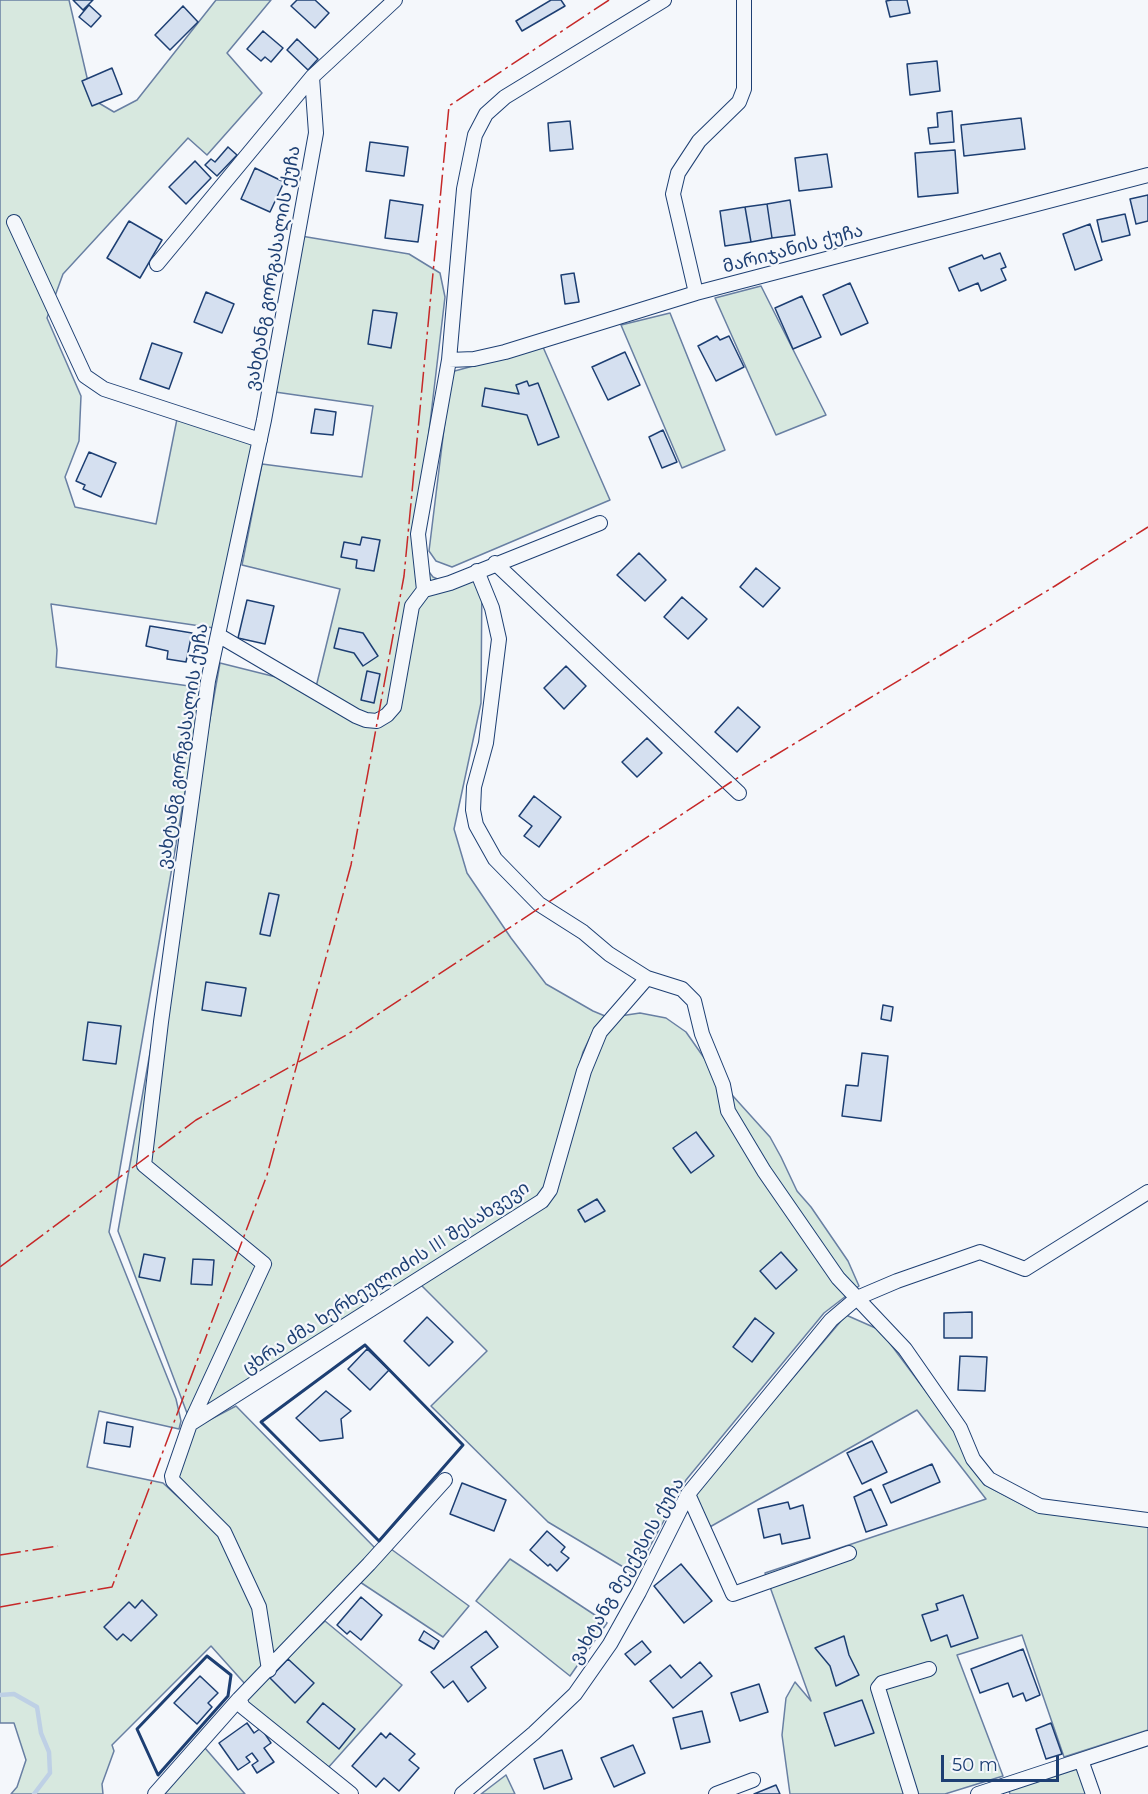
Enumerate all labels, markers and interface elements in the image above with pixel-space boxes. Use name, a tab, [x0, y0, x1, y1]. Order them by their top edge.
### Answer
street label: ვახტანგ გორგასალის ქუჩა	[241, 144, 305, 392]
street label: მარიჯანის ქუჩა	[721, 220, 865, 278]
street label: ვახტანგ გორგასალის ქუჩა	[153, 622, 213, 870]
street label: ცხრა ძმა ხერხეულიძის III შესახვევი	[238, 1177, 534, 1379]
street label: ვახტანგ მეექვსის ქუჩა	[565, 1474, 689, 1668]
scale bar	[944, 1743, 1062, 1781]
text: 50 m	[952, 1754, 998, 1776]

